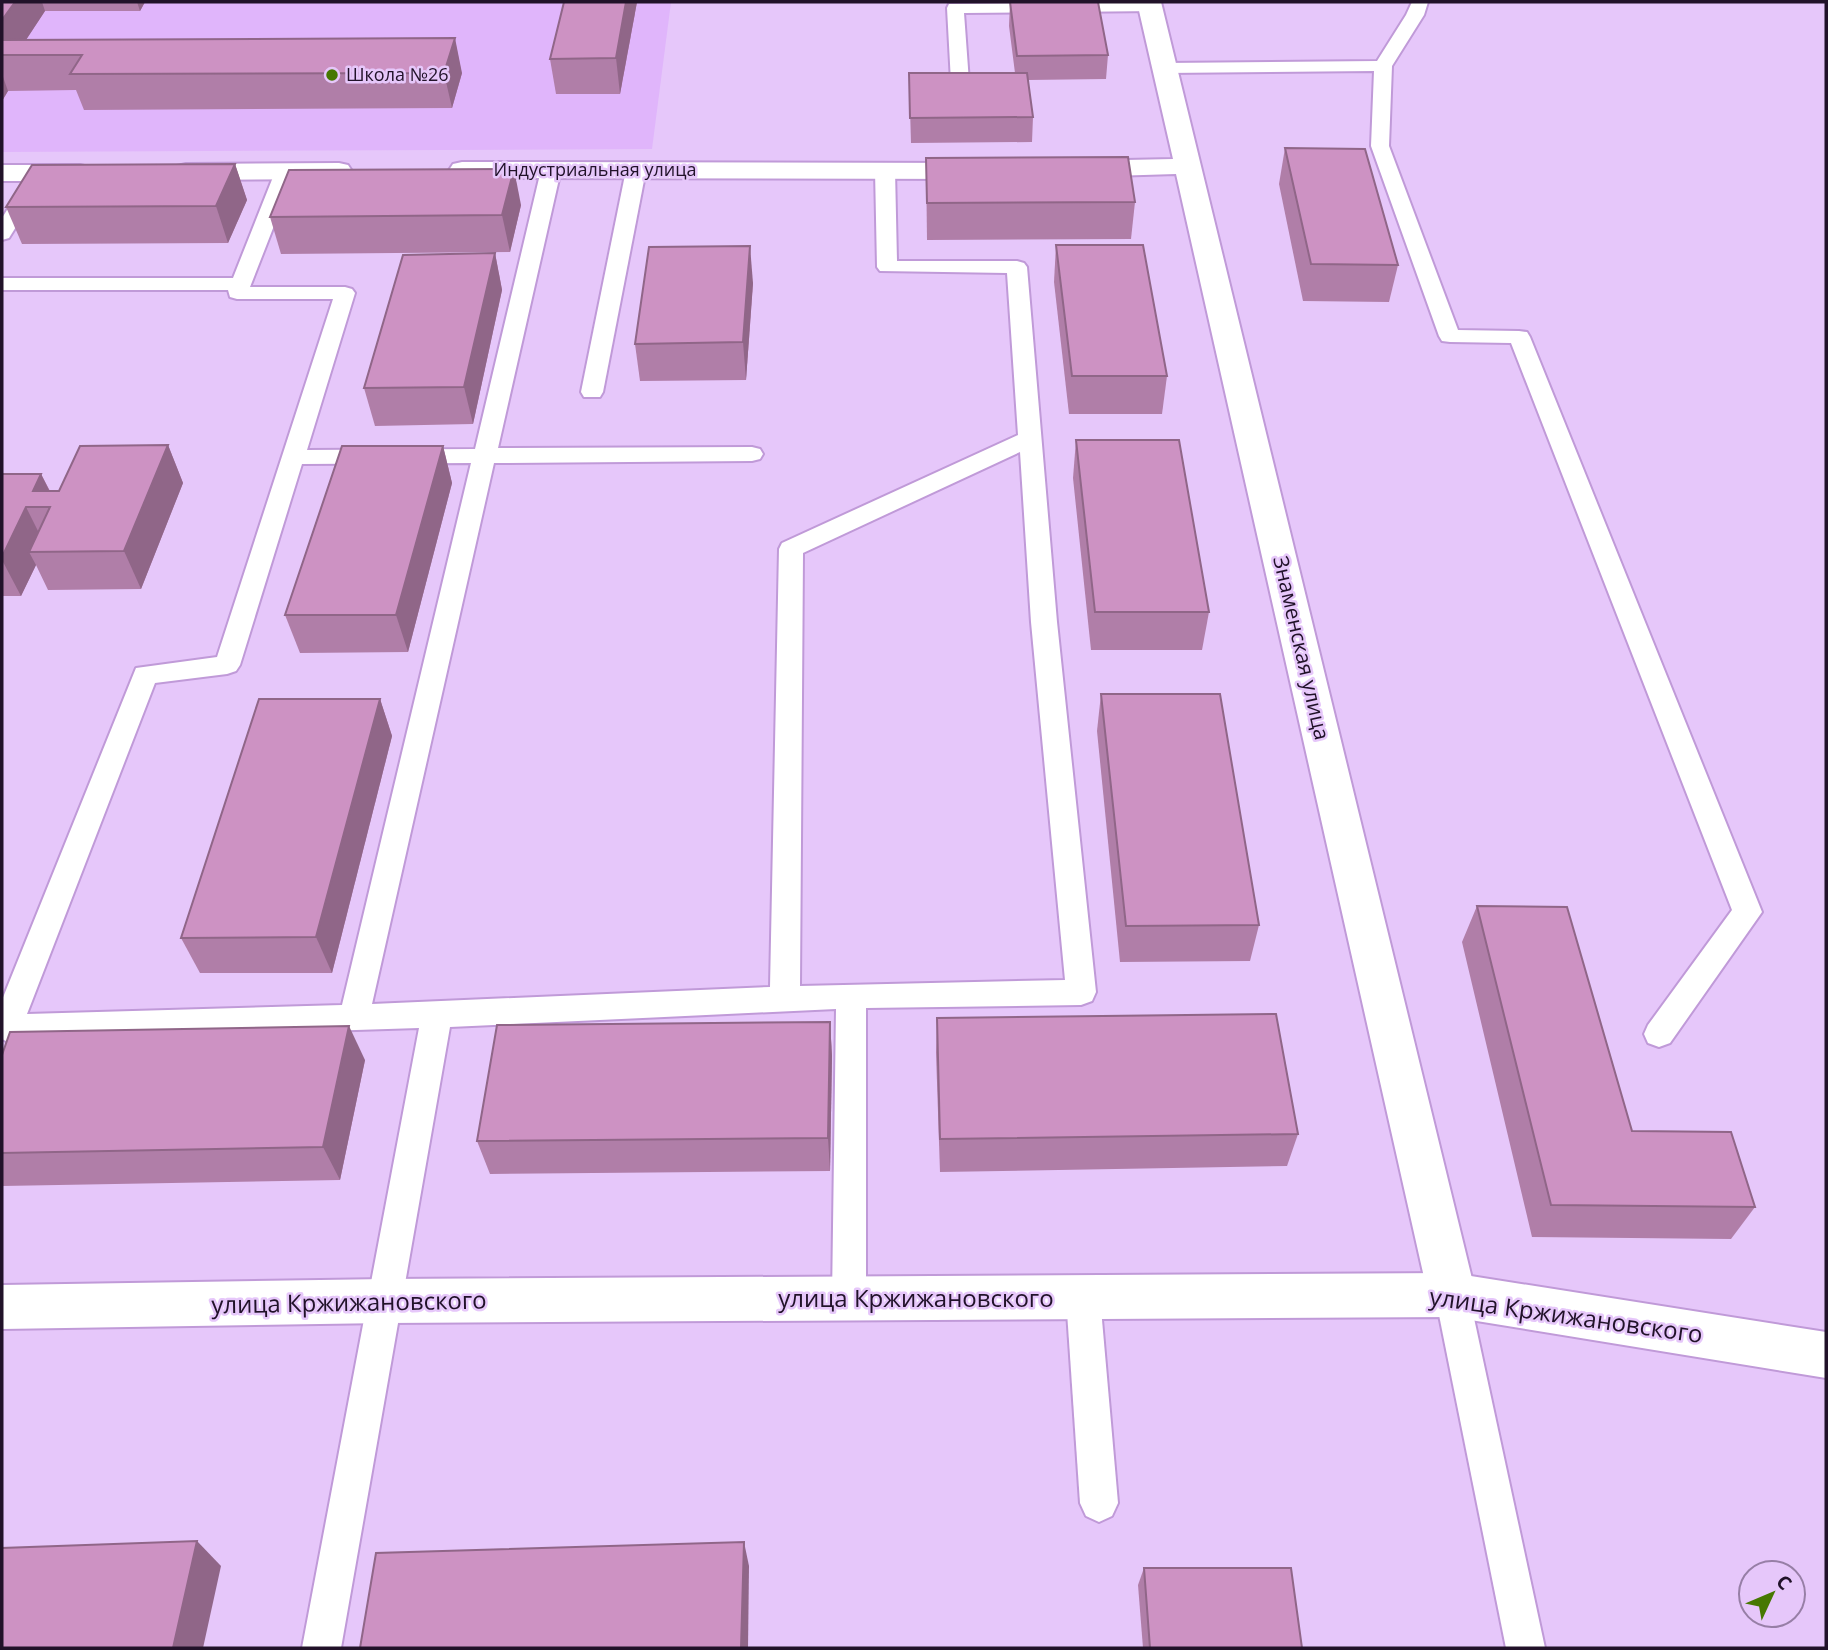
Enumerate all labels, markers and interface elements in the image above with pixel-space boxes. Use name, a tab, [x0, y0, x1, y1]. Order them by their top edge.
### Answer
place label: Школа №26	[346, 62, 449, 86]
marker: Школа №26	[324, 67, 340, 83]
street label: Индустриальная улица	[494, 157, 696, 181]
street label: Знаменская улица	[1267, 553, 1337, 743]
street label: улица Кржижановского	[1428, 1279, 1705, 1350]
street label: улица Кржижановского	[778, 1281, 1054, 1314]
street label: улица Кржижановского	[211, 1283, 487, 1320]
north arrow	[1737, 1559, 1807, 1629]
text: С	[1771, 1569, 1798, 1596]

